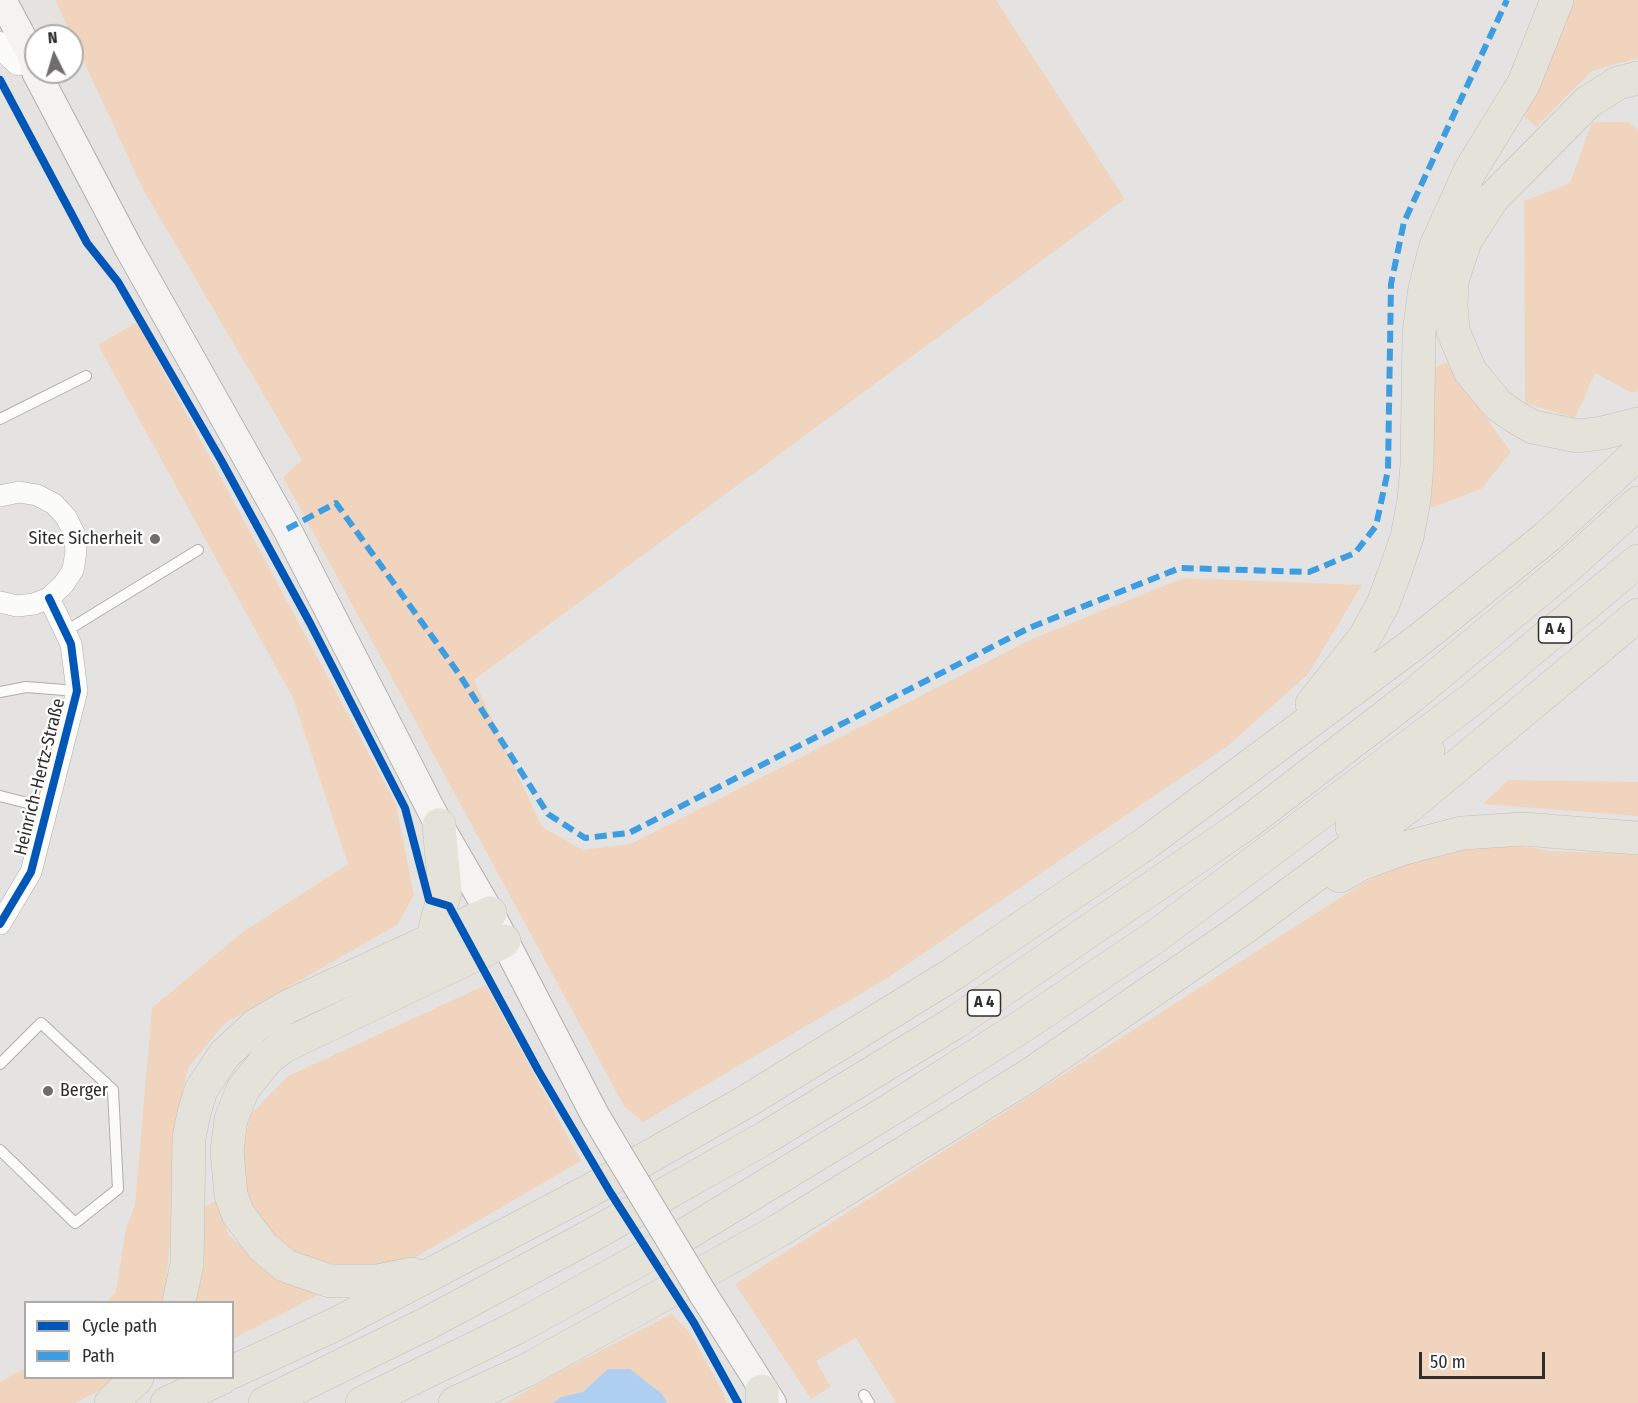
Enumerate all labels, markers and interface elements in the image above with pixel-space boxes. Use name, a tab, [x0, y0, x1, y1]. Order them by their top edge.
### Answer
north arrow	[24, 24, 84, 84]
text: N	[47, 28, 58, 47]
place label: Sitec Sicherheit	[28, 528, 143, 550]
marker: Sitec Sicherheit	[148, 532, 162, 546]
road number: A 4	[1538, 617, 1572, 643]
street label: Heinrich-Hertz-Straße	[10, 696, 70, 858]
road number: A 4	[968, 990, 1000, 1016]
place label: Berger	[60, 1080, 108, 1102]
marker: Berger	[41, 1084, 55, 1098]
legend	[24, 1301, 234, 1379]
text: Cycle path	[82, 1315, 157, 1337]
scale bar	[1422, 1340, 1548, 1378]
text: Path	[82, 1345, 115, 1367]
text: 50 m	[1430, 1351, 1466, 1373]

